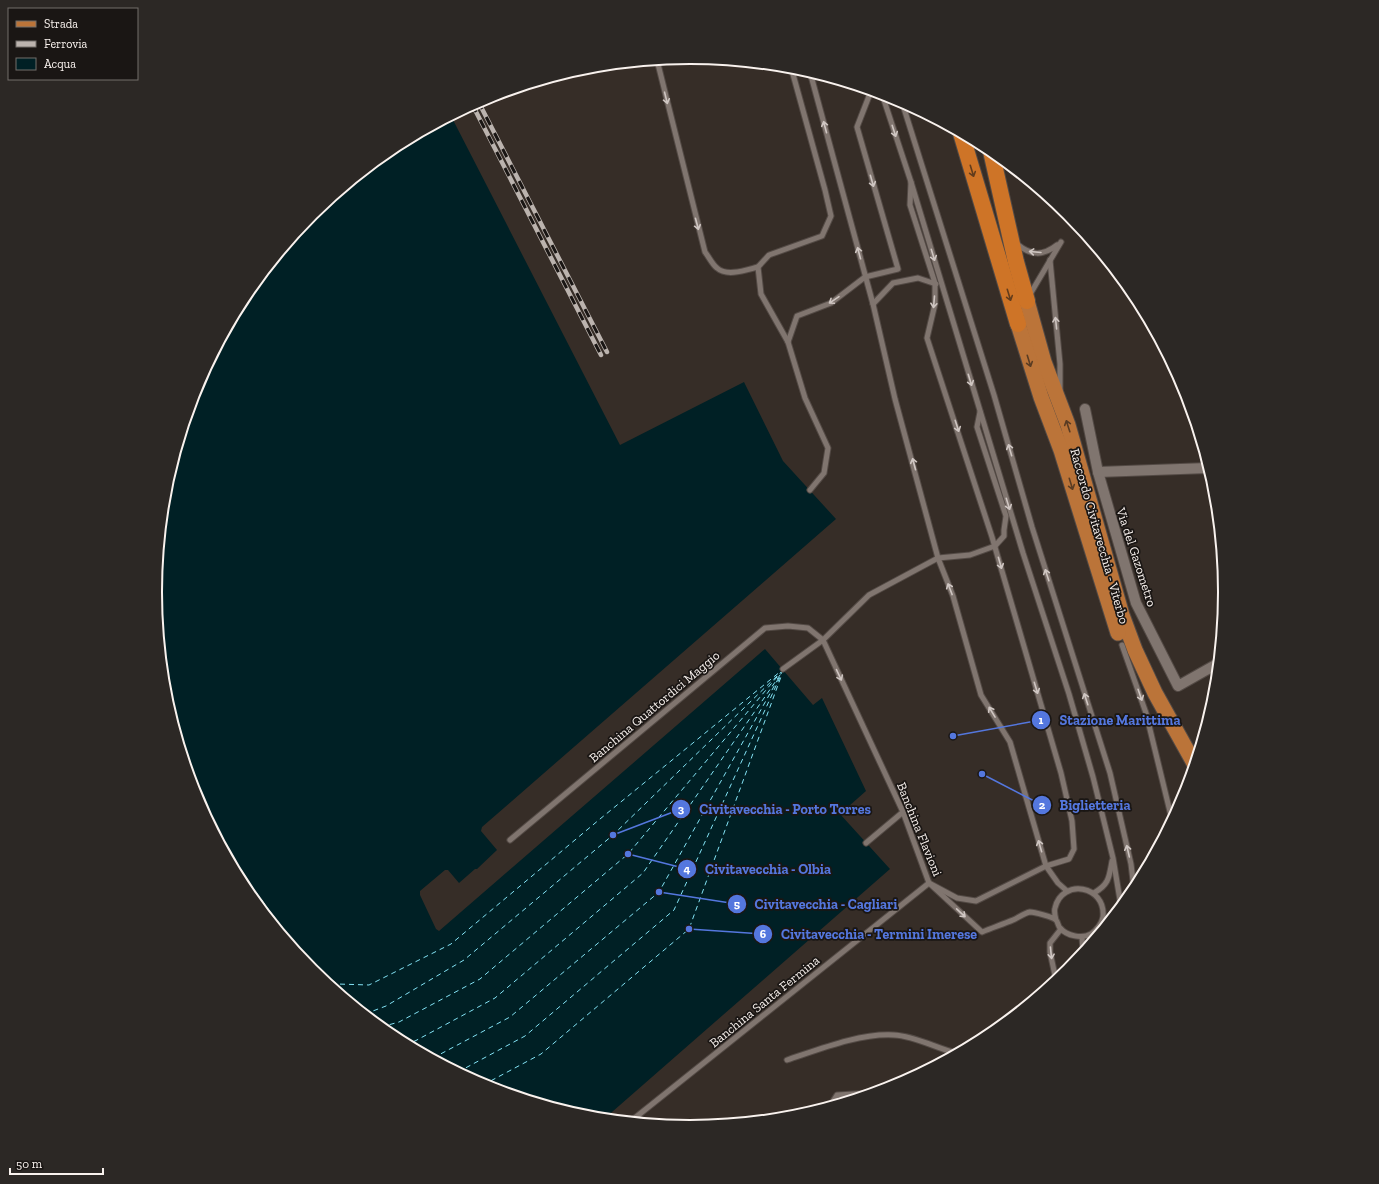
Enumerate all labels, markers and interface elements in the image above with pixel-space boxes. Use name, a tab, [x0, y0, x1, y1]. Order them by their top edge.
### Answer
legend	[8, 8, 138, 80]
text: Strada	[44, 17, 78, 31]
text: Ferrovia	[44, 37, 88, 51]
text: Acqua	[44, 57, 76, 71]
one-way arrow	[663, 91, 671, 104]
one-way arrow	[821, 121, 828, 134]
one-way arrow	[891, 124, 898, 137]
one-way arrow	[969, 164, 976, 177]
one-way arrow	[869, 174, 876, 187]
one-way arrow	[694, 218, 702, 231]
one-way arrow	[855, 247, 862, 260]
one-way arrow	[1029, 248, 1042, 255]
one-way arrow	[930, 249, 937, 262]
one-way arrow	[1006, 289, 1013, 302]
one-way arrow	[931, 295, 938, 308]
one-way arrow	[829, 296, 840, 304]
one-way arrow	[1052, 317, 1059, 330]
one-way arrow	[1026, 354, 1034, 366]
one-way arrow	[967, 373, 974, 386]
one-way arrow	[953, 420, 961, 432]
one-way arrow	[1064, 420, 1071, 433]
one-way arrow	[1006, 444, 1013, 457]
street label: Raccordo Civitavecchia - Viterbo	[1067, 447, 1132, 626]
one-way arrow	[910, 458, 917, 471]
one-way arrow	[1068, 477, 1075, 490]
one-way arrow	[1005, 497, 1012, 510]
street label: Via del Gazometro	[1113, 505, 1160, 609]
one-way arrow	[997, 557, 1004, 570]
one-way arrow	[1043, 568, 1050, 581]
one-way arrow	[946, 584, 954, 596]
street label: Banchina Quattordici Maggio	[586, 647, 723, 765]
one-way arrow	[836, 669, 843, 681]
one-way arrow	[1033, 681, 1040, 694]
one-way arrow	[1136, 688, 1144, 700]
one-way arrow	[1082, 693, 1090, 705]
one-way arrow	[987, 706, 995, 718]
callout: Stazione Marittima	[1031, 707, 1188, 733]
text: Stazione Marittima	[1060, 712, 1180, 729]
text: 1	[1039, 713, 1044, 727]
street label: Banchina Flavioni	[894, 780, 945, 879]
callout: Biglietteria	[1032, 792, 1139, 818]
callout: Civitavecchia - Porto Torres	[671, 796, 879, 822]
text: Biglietteria	[1059, 797, 1131, 814]
text: 2	[1039, 798, 1046, 812]
text: Civitavecchia - Porto Torres	[699, 801, 871, 818]
text: 3	[678, 802, 685, 816]
one-way arrow	[1036, 840, 1043, 853]
one-way arrow	[1124, 845, 1132, 858]
callout: Civitavecchia - Olbia	[677, 856, 839, 882]
text: Civitavecchia - Olbia	[705, 861, 831, 878]
text: 4	[684, 862, 691, 876]
callout: Civitavecchia - Cagliari	[727, 891, 906, 917]
text: Civitavecchia - Cagliari	[755, 896, 897, 913]
text: 5	[734, 897, 740, 911]
one-way arrow	[956, 908, 966, 917]
callout: Civitavecchia - Termini Imerese	[753, 921, 986, 947]
text: Civitavecchia - Termini Imerese	[781, 926, 977, 943]
text: 6	[760, 927, 767, 941]
one-way arrow	[1047, 946, 1055, 959]
street label: Banchina Santa Fermina	[706, 952, 823, 1050]
scale bar	[10, 1150, 103, 1176]
text: 50 m	[16, 1157, 43, 1171]

